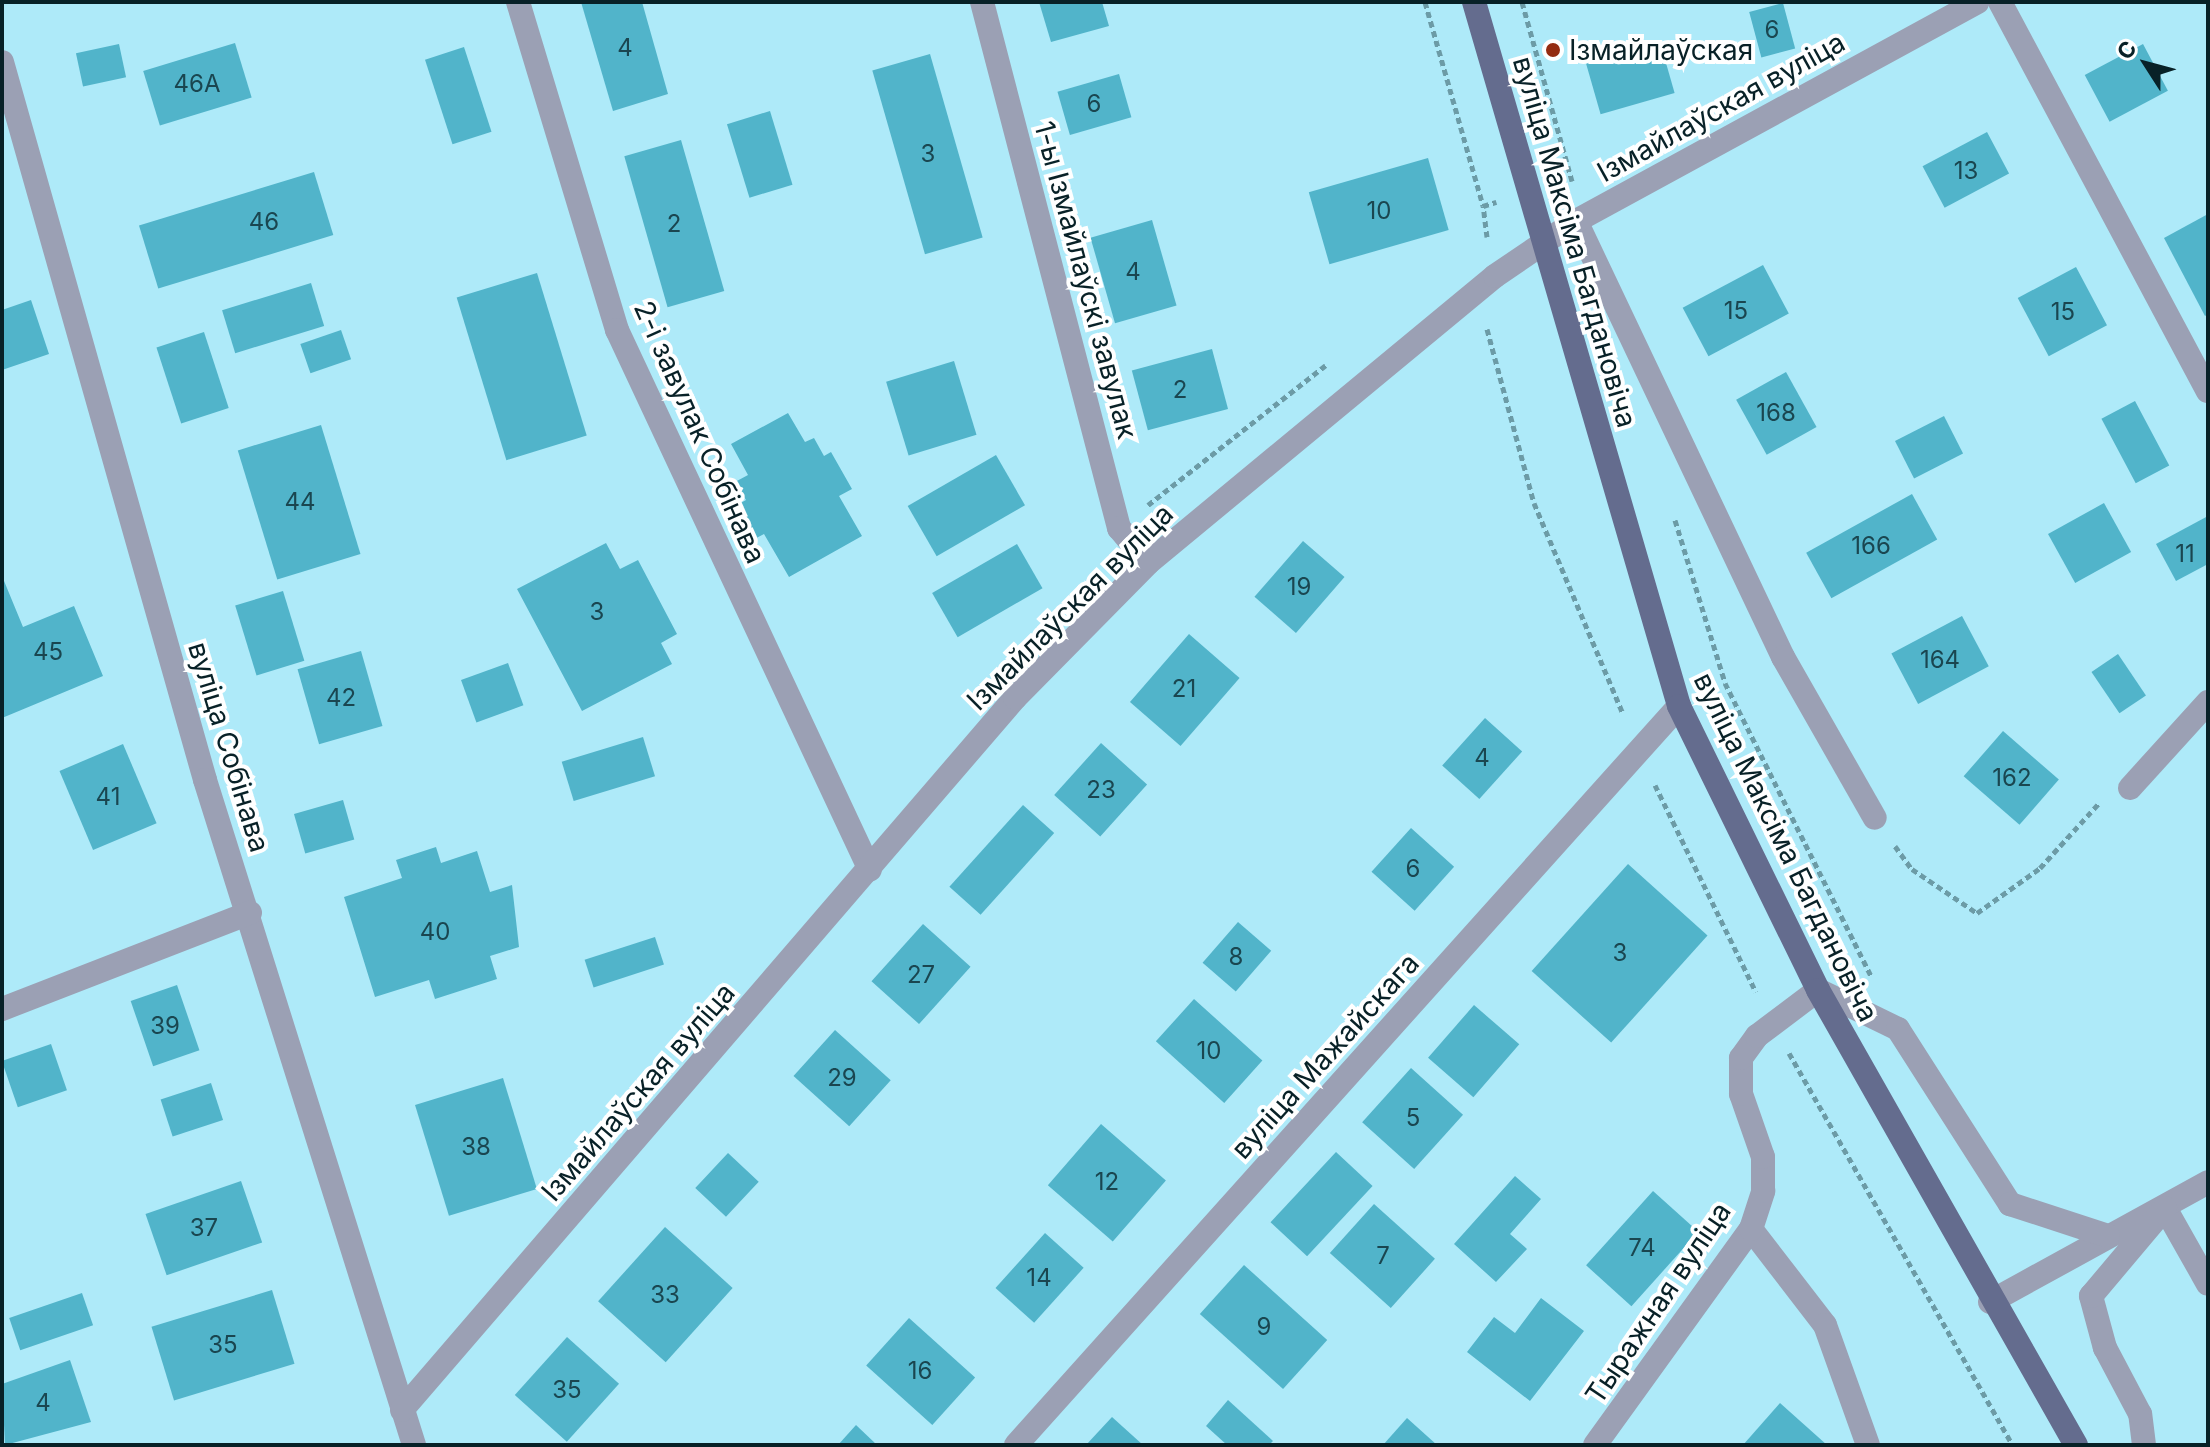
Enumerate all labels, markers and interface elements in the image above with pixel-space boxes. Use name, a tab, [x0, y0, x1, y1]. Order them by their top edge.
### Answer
house number: 6	[1765, 16, 1779, 44]
north arrow	[2106, 24, 2186, 104]
street label: Ізмайлаўская вуліца	[1591, 25, 1851, 189]
place label: Ізмайлаўская	[1569, 33, 1753, 67]
house number: 4	[617, 34, 633, 62]
text: С	[2111, 36, 2142, 64]
marker: Ізмайлаўская	[1544, 41, 1562, 59]
street label: вуліца Максіма Багдановіча	[1506, 53, 1644, 431]
house number: 46А	[174, 70, 220, 98]
house number: 6	[1087, 90, 1101, 118]
street label: 1-ы Ізмайлаўскі завулак	[1027, 118, 1145, 442]
house number: 3	[921, 140, 935, 168]
house number: 13	[1954, 157, 1978, 185]
house number: 10	[1367, 197, 1391, 225]
house number: 46	[249, 208, 279, 236]
house number: 2	[667, 210, 681, 238]
house number: 4	[1125, 258, 1141, 286]
street label: 2-і завулак Собінава	[627, 296, 773, 568]
house number: 15	[1724, 297, 1748, 325]
house number: 15	[2051, 298, 2075, 326]
house number: 2	[1173, 376, 1187, 404]
house number: 168	[1756, 399, 1796, 427]
house number: 44	[284, 488, 316, 516]
street label: Ізмайлаўская вуліца	[960, 497, 1180, 717]
house number: 166	[1851, 532, 1891, 560]
house number: 11	[2175, 540, 2195, 568]
house number: 19	[1287, 573, 1311, 601]
house number: 3	[590, 598, 604, 626]
house number: 45	[33, 638, 63, 666]
street label: вуліца Собінава	[181, 638, 277, 856]
house number: 164	[1920, 646, 1960, 674]
street label: вуліца Максіма Багдановіча	[1687, 667, 1885, 1027]
house number: 21	[1172, 675, 1196, 703]
house number: 42	[326, 684, 356, 712]
house number: 4	[1474, 744, 1490, 772]
house number: 162	[1992, 764, 2032, 792]
house number: 23	[1086, 776, 1116, 804]
house number: 41	[96, 783, 120, 811]
house number: 6	[1406, 855, 1420, 883]
house number: 40	[420, 918, 450, 946]
house number: 3	[1613, 939, 1627, 967]
house number: 8	[1229, 943, 1243, 971]
street label: вуліца Мажайскага	[1224, 947, 1426, 1165]
house number: 27	[907, 961, 935, 989]
street label: Ізмайлаўская вуліца	[534, 976, 742, 1208]
house number: 39	[150, 1012, 180, 1040]
house number: 10	[1197, 1037, 1221, 1065]
house number: 29	[827, 1064, 857, 1092]
house number: 5	[1406, 1104, 1420, 1132]
house number: 38	[461, 1133, 491, 1161]
house number: 12	[1095, 1168, 1119, 1196]
street label: Тыражная вуліца	[1578, 1196, 1738, 1410]
house number: 37	[190, 1214, 218, 1242]
house number: 74	[1628, 1234, 1656, 1262]
house number: 7	[1376, 1242, 1390, 1270]
house number: 14	[1026, 1264, 1052, 1292]
house number: 33	[650, 1281, 680, 1309]
house number: 9	[1257, 1313, 1271, 1341]
house number: 35	[208, 1331, 238, 1359]
house number: 16	[908, 1357, 932, 1385]
house number: 35	[552, 1376, 582, 1404]
house number: 4	[35, 1389, 51, 1417]

